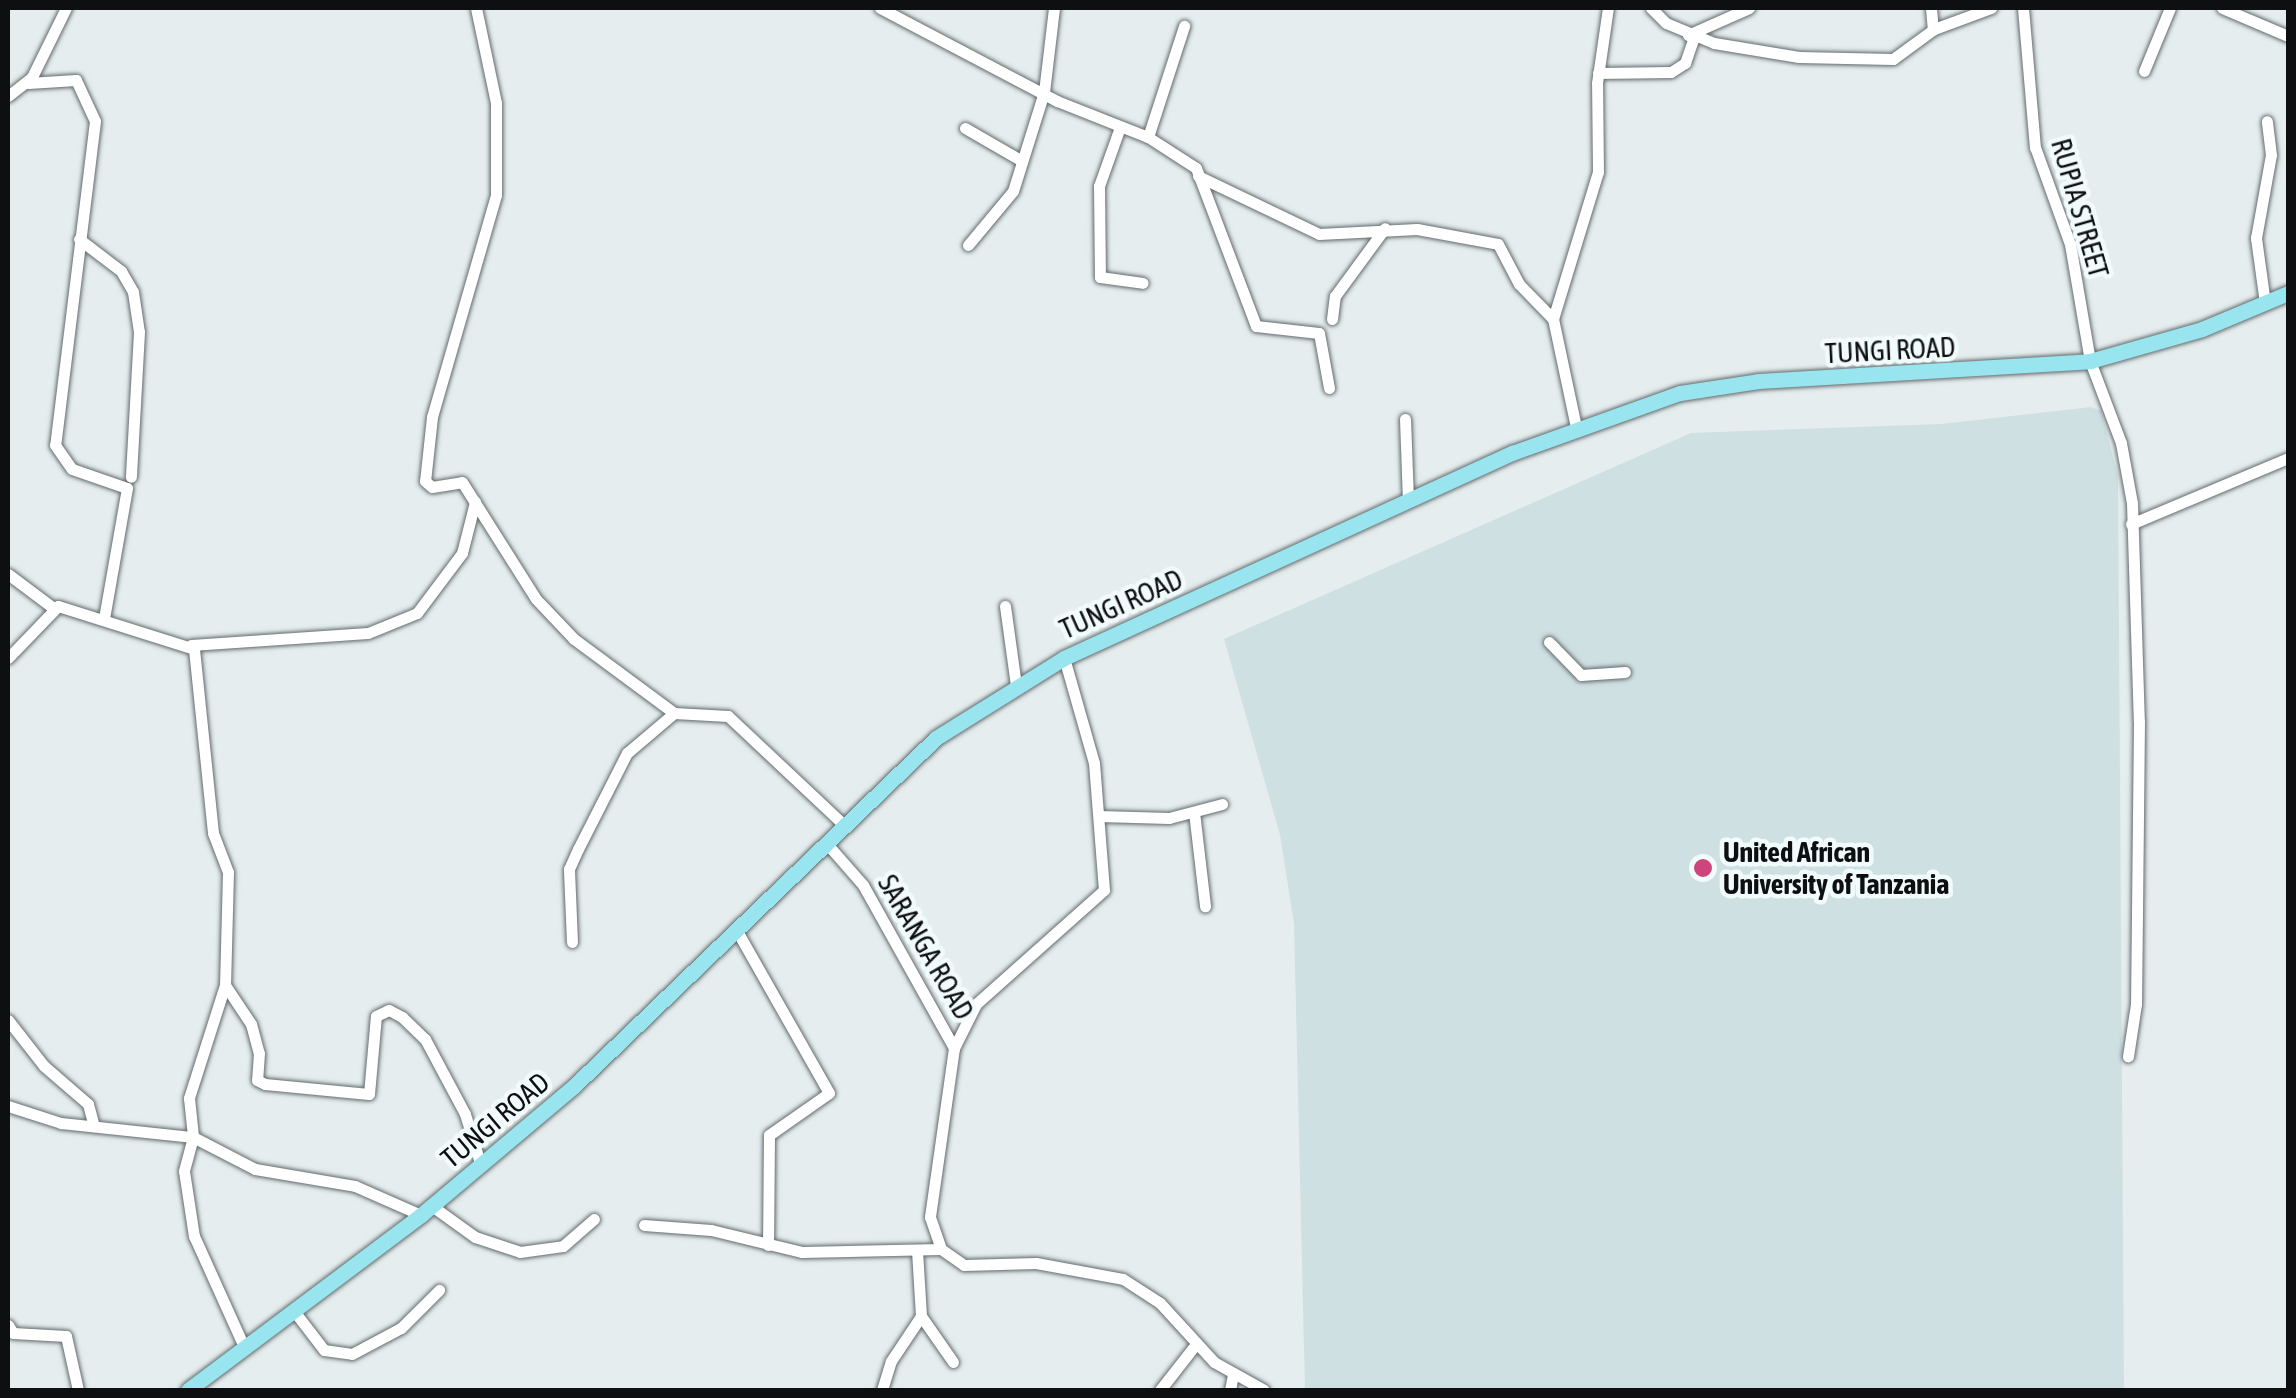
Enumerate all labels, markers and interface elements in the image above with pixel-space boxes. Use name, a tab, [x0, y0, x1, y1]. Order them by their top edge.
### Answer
street label: RUPIA STREET	[2044, 135, 2116, 281]
street label: TUNGI ROAD	[1824, 330, 1956, 370]
street label: TUNGI ROAD	[1055, 562, 1187, 646]
place label: United African University of Tanzania	[1723, 835, 1949, 901]
marker: United African University of Tanzania	[1692, 857, 1714, 879]
street label: SARANGA ROAD	[871, 869, 981, 1025]
street label: TUNGI ROAD	[434, 1065, 556, 1175]

